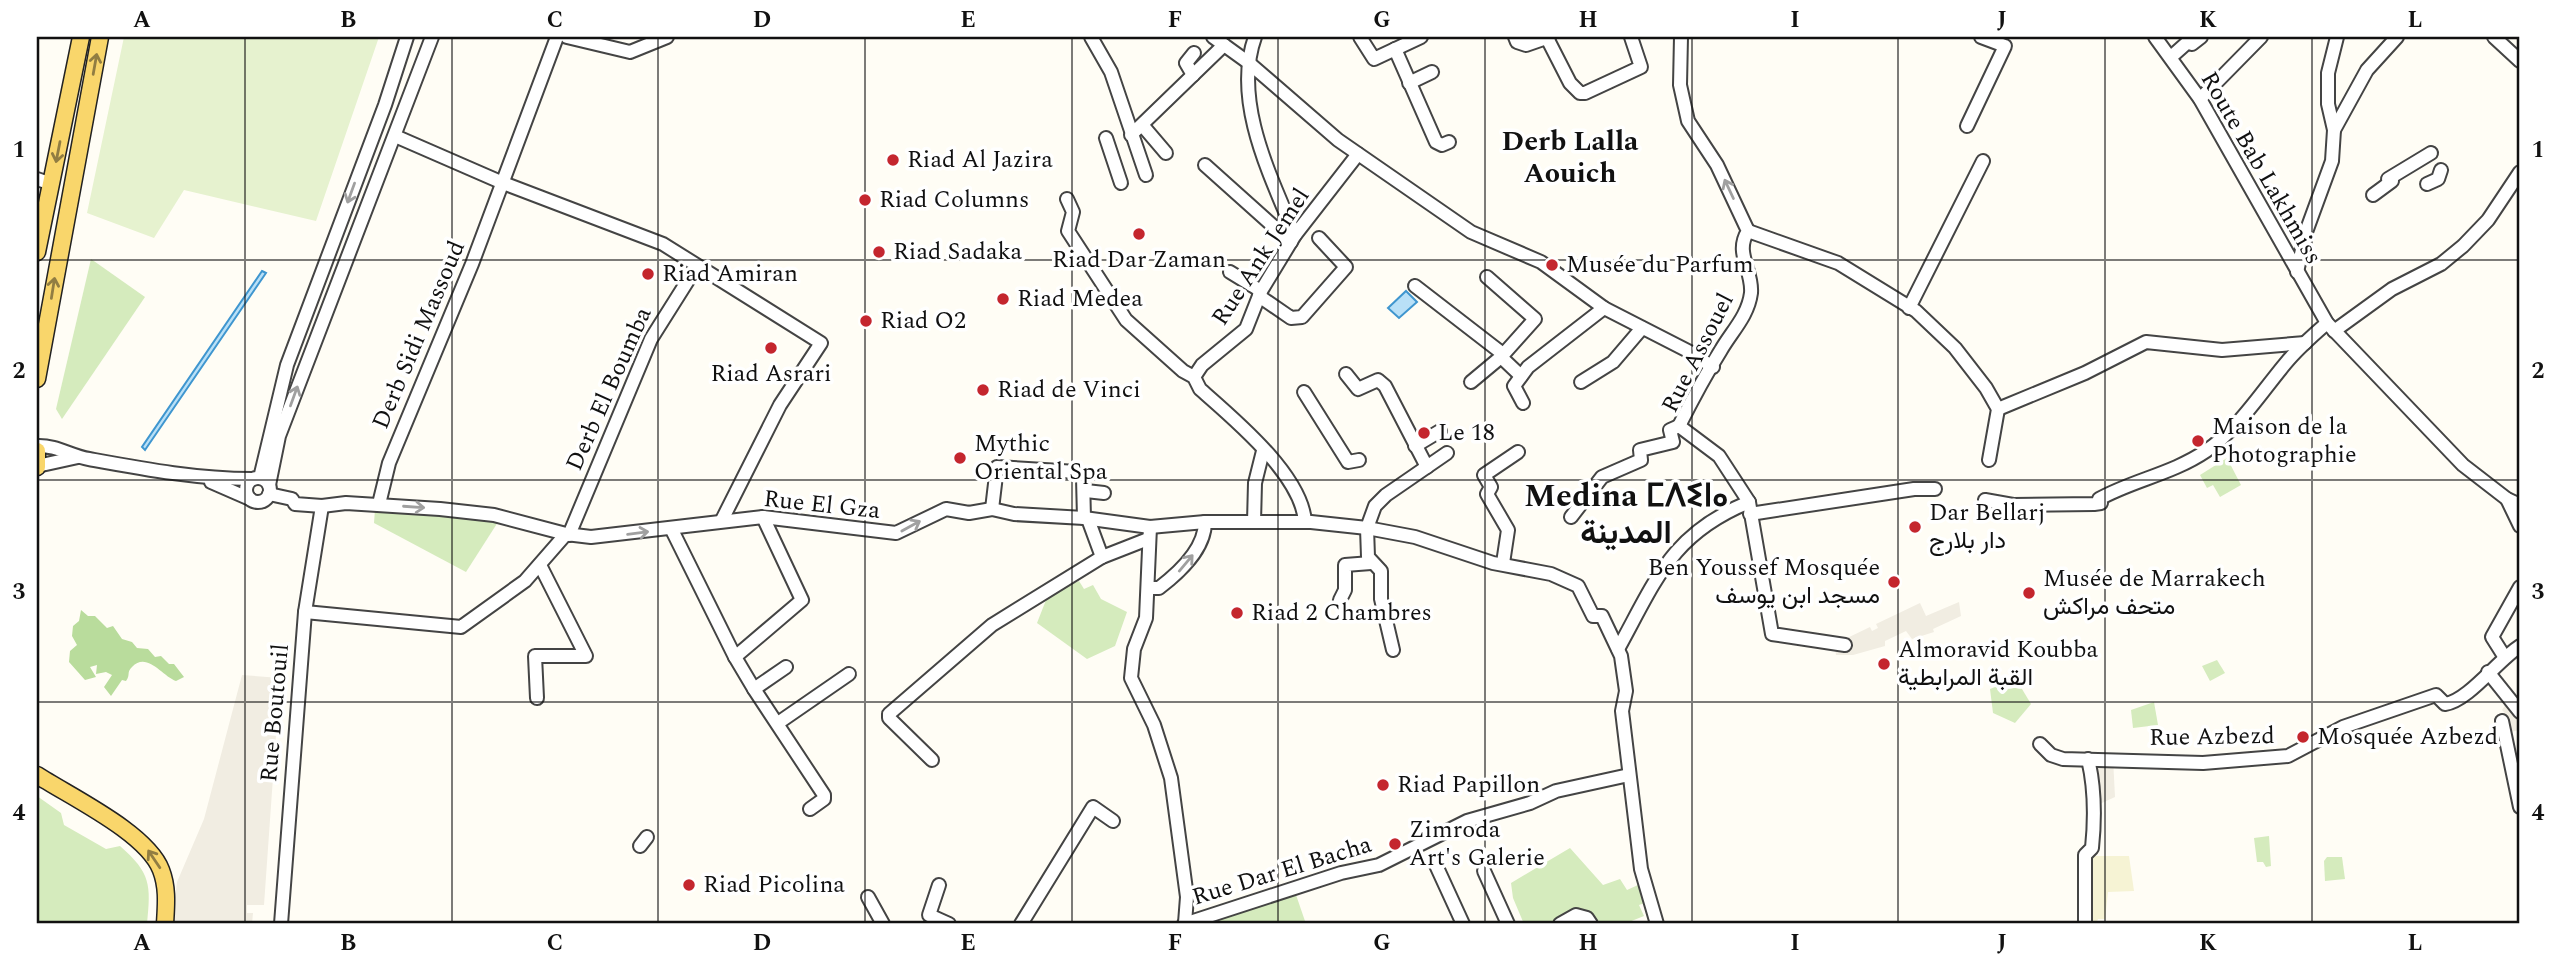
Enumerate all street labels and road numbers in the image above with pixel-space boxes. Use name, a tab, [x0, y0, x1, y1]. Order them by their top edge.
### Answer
street label: Route Bab Lakhmiss	[2191, 65, 2331, 271]
street label: Rue Ank Jemel	[1203, 181, 1319, 333]
street label: Derb Sidi Massoud	[363, 235, 475, 435]
street label: Rue Assouel	[1652, 287, 1744, 419]
street label: Derb El Boumba	[557, 301, 661, 477]
street label: Rue El Gza	[762, 481, 882, 529]
street label: Rue Boutouil	[251, 642, 299, 784]
street label: Rue Azbezd	[2149, 718, 2275, 756]
street label: Rue Dar El Bacha	[1188, 827, 1377, 915]

